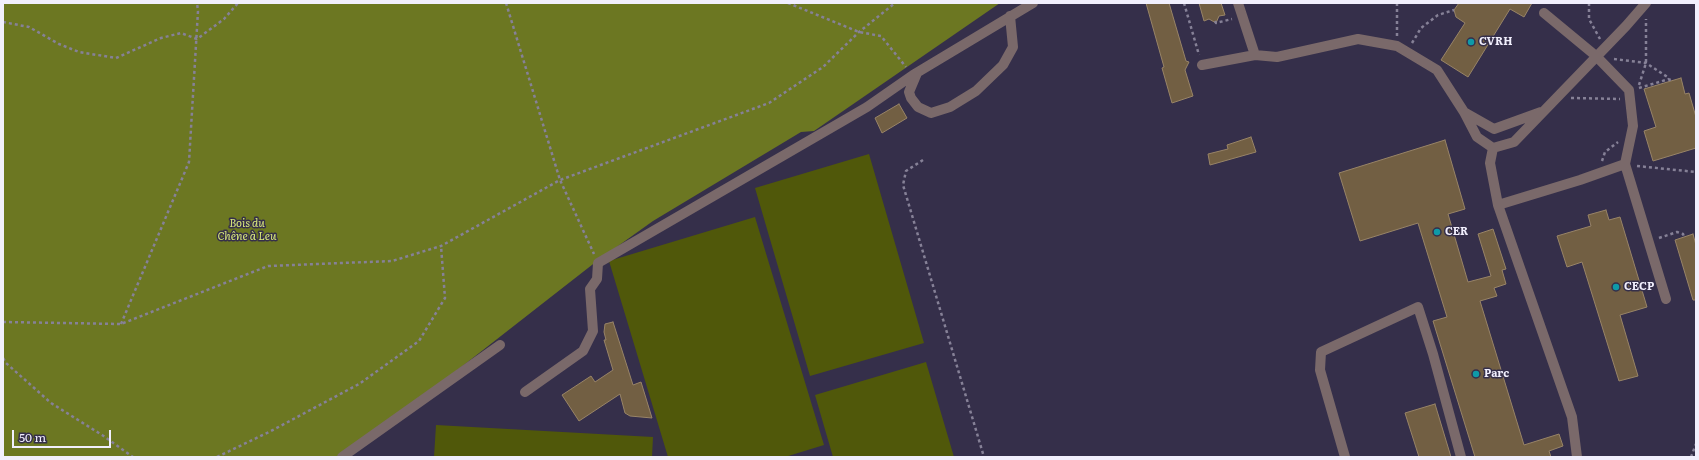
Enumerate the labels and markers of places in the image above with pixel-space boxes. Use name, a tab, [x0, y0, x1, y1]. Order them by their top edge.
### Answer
place label: CVRH	[1479, 35, 1512, 49]
marker: CVRH	[1466, 37, 1476, 47]
place label: CER	[1445, 225, 1468, 239]
marker: CER	[1432, 227, 1442, 237]
place label: CECP	[1624, 280, 1654, 294]
marker: CECP	[1611, 282, 1621, 292]
place label: Parc	[1484, 367, 1509, 381]
marker: Parc	[1471, 369, 1481, 379]

